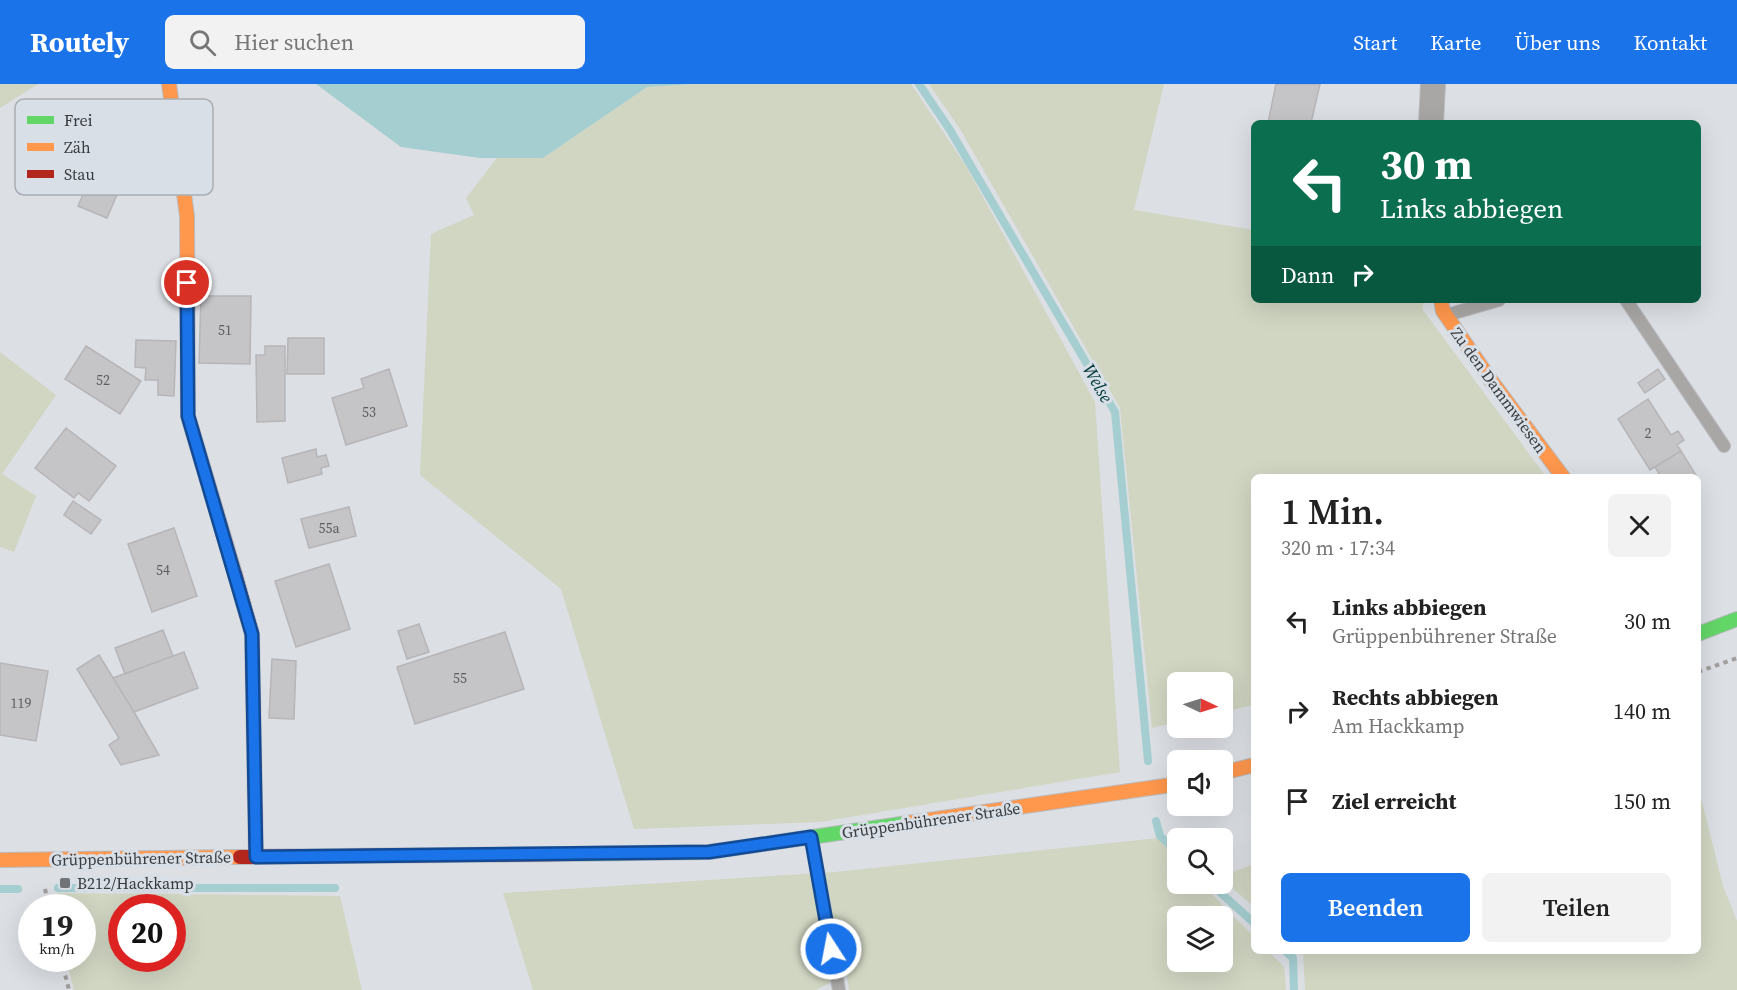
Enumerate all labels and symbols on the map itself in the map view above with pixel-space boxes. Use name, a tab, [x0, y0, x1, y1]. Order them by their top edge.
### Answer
legend	[15, 99, 213, 195]
text: Frei	[64, 109, 93, 131]
text: Zäh	[64, 136, 91, 158]
text: Stau	[64, 163, 95, 185]
pin	[161, 257, 212, 308]
house number: 51	[218, 320, 232, 340]
street label: Zu den Dammwiesen	[1446, 323, 1552, 457]
water label: Welse	[1077, 359, 1119, 408]
house number: 52	[96, 370, 110, 390]
house number: 53	[362, 402, 376, 422]
house number: 2	[1645, 423, 1652, 443]
house number: 55a	[318, 518, 340, 538]
house number: 54	[156, 560, 170, 580]
house number: 55	[453, 668, 467, 688]
north arrow	[1167, 672, 1233, 738]
house number: 119	[11, 693, 32, 713]
street label: Grüppenbührener Straße	[840, 797, 1022, 843]
street label: Grüppenbührener Straße	[51, 845, 231, 871]
place label: B212/Hackkamp	[77, 872, 193, 894]
marker: B212/Hackkamp	[58, 876, 72, 890]
speed limit sign: 20	[108, 894, 186, 972]
position arrow	[799, 917, 863, 981]

